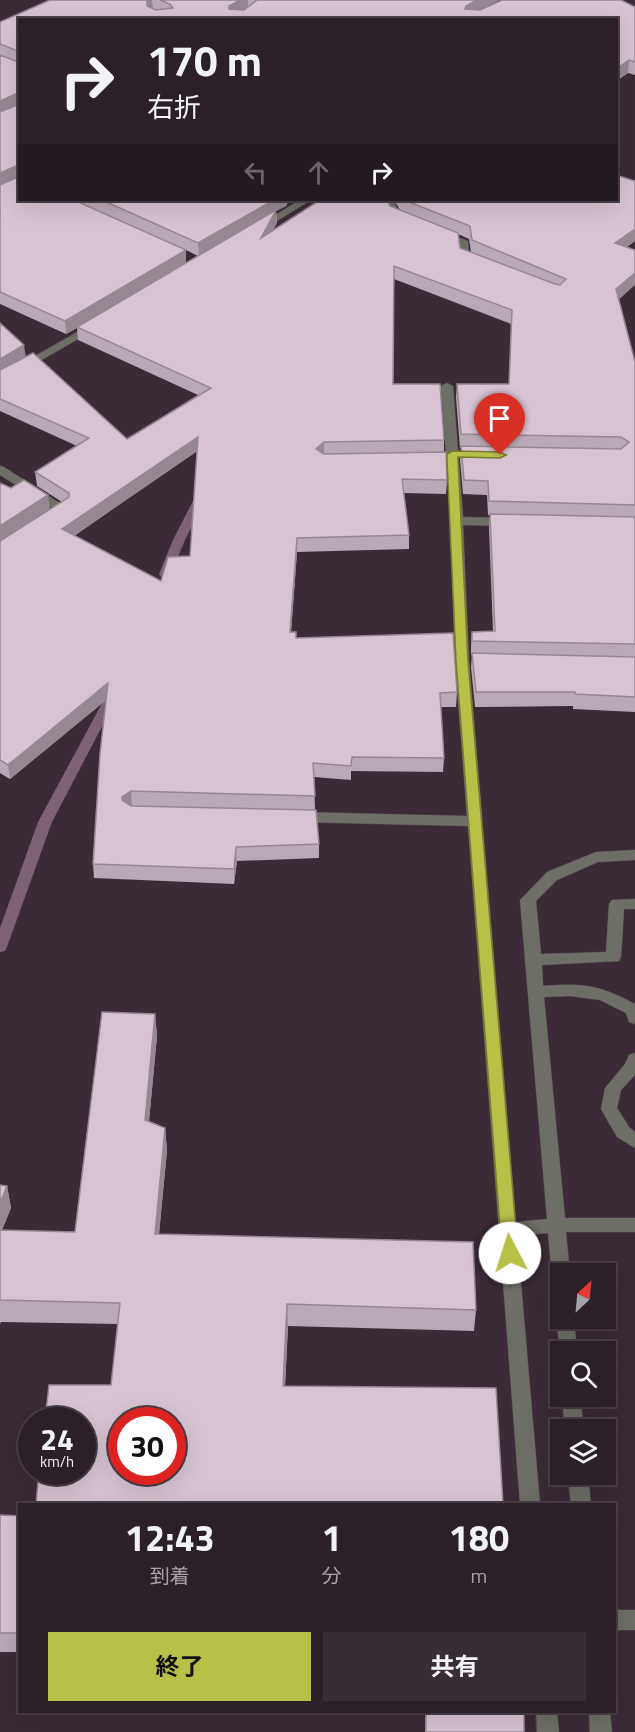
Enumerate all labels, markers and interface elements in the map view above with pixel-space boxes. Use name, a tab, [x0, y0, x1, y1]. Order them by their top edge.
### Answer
text: 170 m	[147, 28, 262, 92]
icon: right	[48, 42, 126, 120]
text: 右折	[147, 86, 201, 127]
icon: left	[239, 156, 272, 189]
icon: ahead	[302, 156, 335, 189]
icon: right	[365, 156, 398, 189]
pin	[474, 393, 525, 455]
icon: arrive	[483, 402, 516, 435]
position arrow	[478, 1221, 542, 1285]
north arrow	[550, 1263, 616, 1329]
map controls	[550, 1263, 616, 1485]
button: search	[550, 1341, 616, 1407]
speed limit sign: 30	[108, 1407, 186, 1485]
text: 24	[40, 1416, 74, 1462]
button: layers	[550, 1419, 616, 1485]
text: km/h	[40, 1450, 74, 1473]
text: 12:43	[125, 1510, 215, 1565]
text: 1	[322, 1510, 342, 1565]
text: 180	[449, 1510, 509, 1565]
text: 到着	[150, 1560, 190, 1591]
text: 分	[322, 1560, 342, 1591]
text: m	[470, 1560, 487, 1591]
button: 終了	[48, 1632, 311, 1701]
button: 共有	[323, 1632, 586, 1701]

